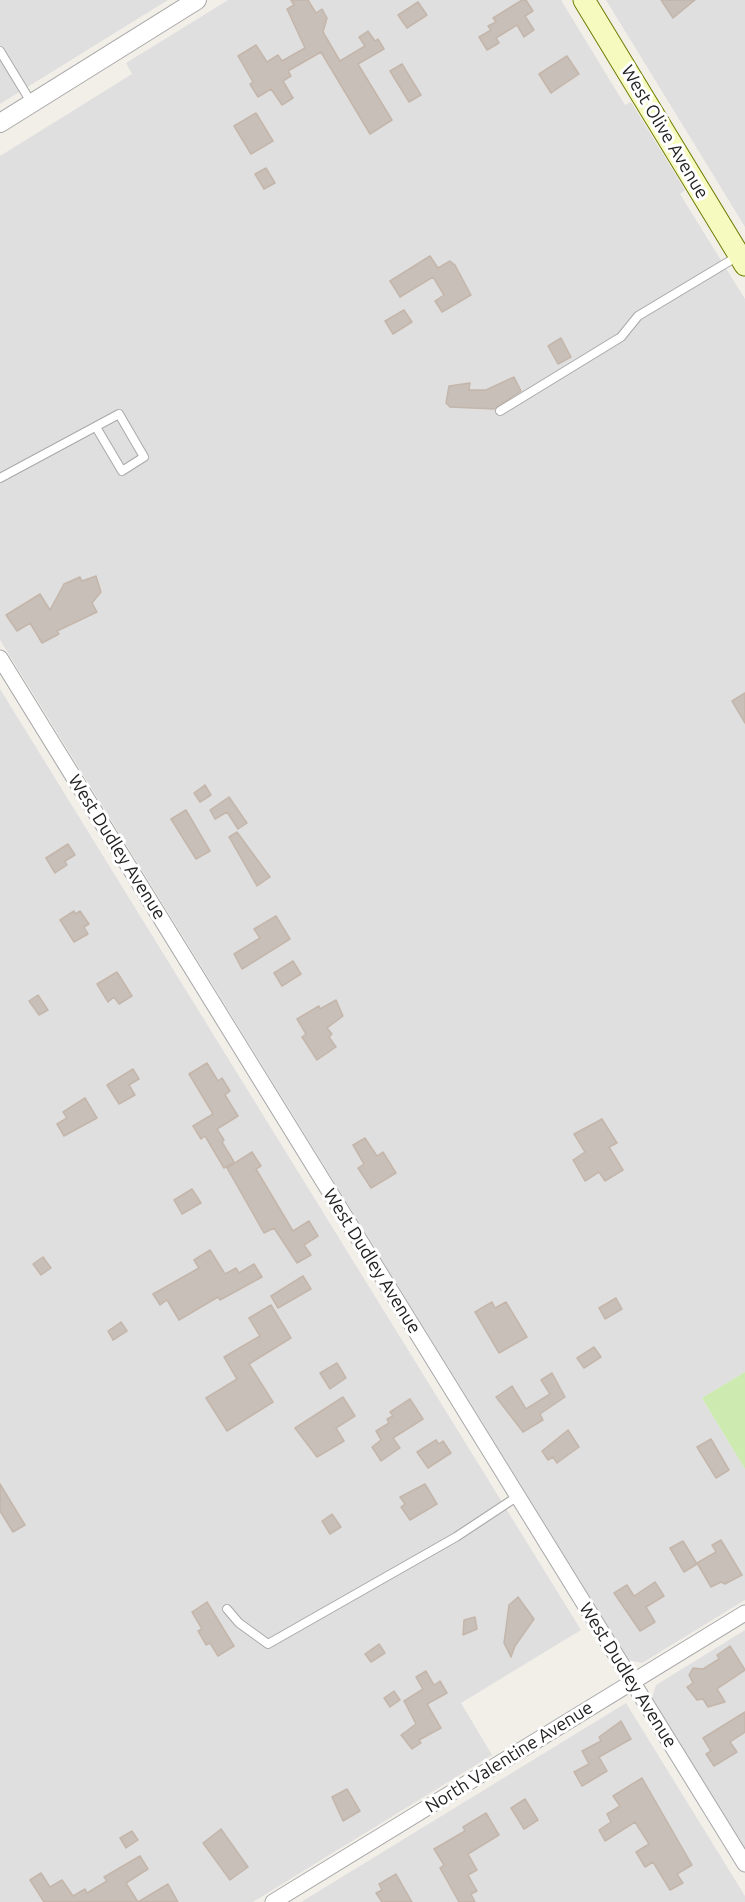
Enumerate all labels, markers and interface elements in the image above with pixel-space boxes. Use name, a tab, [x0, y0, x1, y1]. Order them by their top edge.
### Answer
street label: West Olive Avenue	[617, 61, 713, 203]
street label: West Dudley Avenue	[64, 770, 170, 924]
street label: West Dudley Avenue	[319, 1184, 425, 1338]
street label: West Dudley Avenue	[575, 1598, 681, 1752]
street label: North Valentine Avenue	[421, 1697, 597, 1817]

